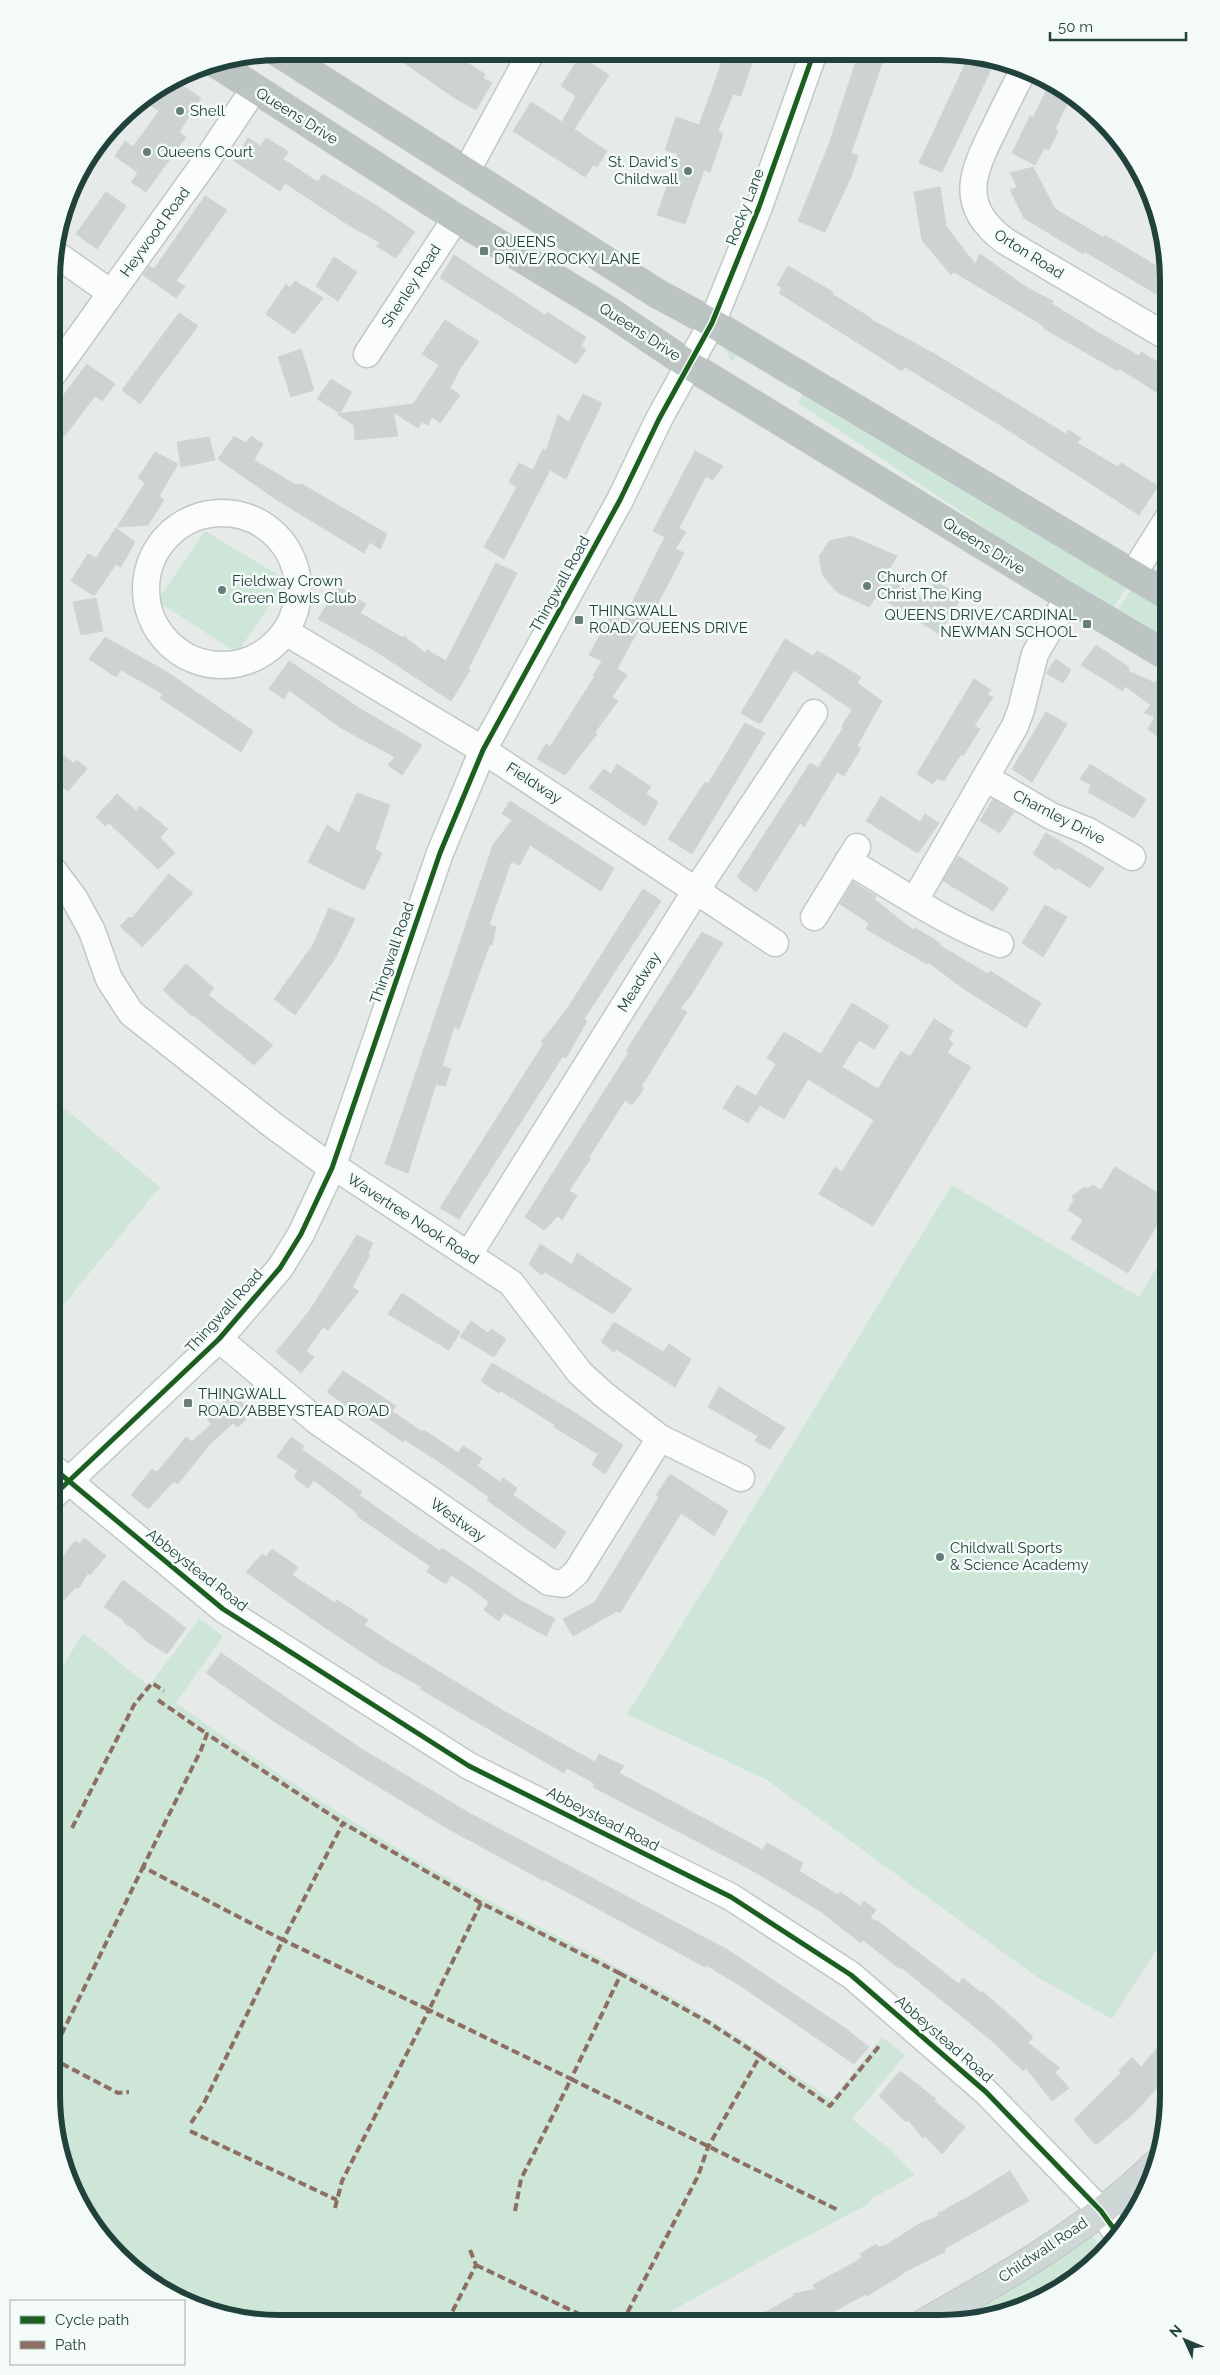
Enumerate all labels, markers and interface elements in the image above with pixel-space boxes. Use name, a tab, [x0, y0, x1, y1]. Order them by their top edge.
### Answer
scale bar	[1050, 10, 1186, 42]
text: 50 m	[1058, 18, 1093, 36]
street label: Queens Drive	[253, 84, 342, 148]
place label: Shell	[190, 102, 226, 120]
marker: Shell	[174, 105, 186, 117]
place label: Queens Court	[157, 143, 253, 161]
marker: Queens Court	[141, 146, 153, 158]
place label: St. David's Childwall	[608, 153, 679, 188]
marker: St. David's Childwall	[682, 165, 694, 177]
street label: Rocky Lane	[722, 166, 768, 248]
street label: Heywood Road	[116, 184, 194, 280]
street label: Orton Road	[991, 225, 1067, 283]
place label: QUEENS DRIVE/ROCKY LANE	[494, 233, 640, 268]
street label: Shenley Road	[377, 241, 445, 331]
marker: QUEENS DRIVE/ROCKY LANE	[478, 245, 490, 257]
street label: Queens Drive	[596, 299, 684, 365]
street label: Queens Drive	[940, 514, 1029, 578]
street label: Thingwall Road	[526, 533, 594, 635]
place label: Church Of Christ The King	[877, 568, 982, 603]
place label: Fieldway Crown Green Bowls Club	[232, 572, 356, 607]
marker: Church Of Christ The King	[861, 580, 873, 592]
marker: Fieldway Crown Green Bowls Club	[216, 584, 228, 596]
place label: THINGWALL ROAD/QUEENS DRIVE	[589, 602, 748, 637]
place label: QUEENS DRIVE/CARDINAL NEWMAN SCHOOL	[884, 606, 1077, 641]
marker: THINGWALL ROAD/QUEENS DRIVE	[573, 614, 585, 626]
marker: QUEENS DRIVE/CARDINAL NEWMAN SCHOOL	[1081, 618, 1093, 630]
street label: Fieldway	[503, 758, 565, 808]
street label: Charnley Drive	[1010, 786, 1108, 848]
street label: Thingwall Road	[366, 900, 418, 1006]
street label: Meadway	[614, 949, 664, 1015]
street label: Wavertree Nook Road	[344, 1170, 482, 1268]
street label: Thingwall Road	[182, 1265, 266, 1357]
place label: THINGWALL ROAD/ABBEYSTEAD ROAD	[198, 1385, 390, 1420]
marker: THINGWALL ROAD/ABBEYSTEAD ROAD	[182, 1397, 194, 1409]
street label: Westway	[427, 1494, 489, 1546]
street label: Abbeystead Road	[143, 1525, 251, 1615]
place label: Childwall Sports & Science Academy	[950, 1539, 1089, 1574]
marker: Childwall Sports & Science Academy	[934, 1551, 946, 1563]
street label: Abbeystead Road	[544, 1783, 662, 1855]
street label: Abbeystead Road	[892, 1992, 996, 2086]
street label: Childwall Road	[995, 2214, 1091, 2286]
legend	[10, 2300, 185, 2365]
text: Cycle path	[55, 2311, 129, 2329]
north arrow	[1160, 2315, 1210, 2365]
text: N	[1166, 2322, 1185, 2340]
text: Path	[55, 2336, 86, 2354]

